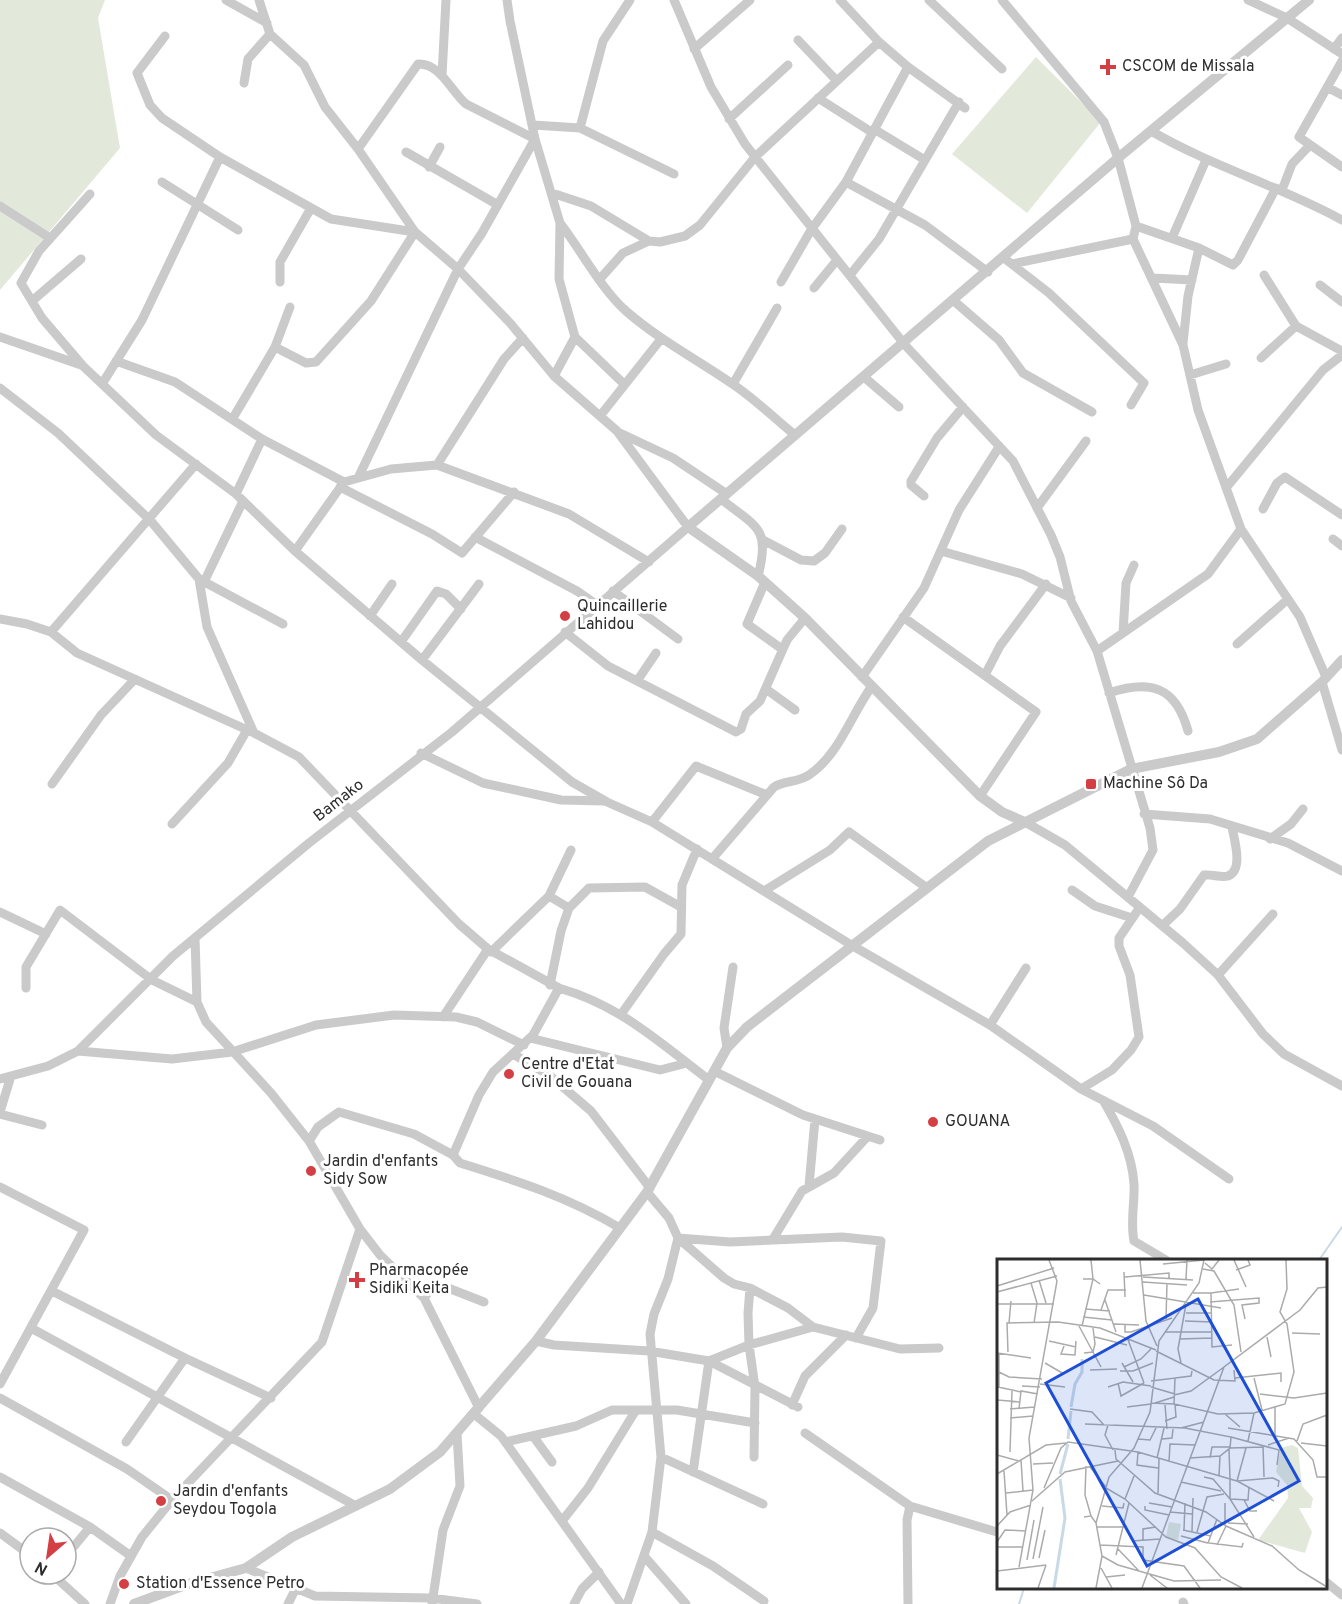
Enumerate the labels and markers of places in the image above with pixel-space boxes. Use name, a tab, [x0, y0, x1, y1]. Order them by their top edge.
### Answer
place label: CSCOM de Missala	[1122, 57, 1254, 77]
marker: CSCOM de Missala	[1099, 58, 1117, 76]
place label: Quincaillerie Lahidou	[577, 597, 667, 635]
marker: Quincaillerie Lahidou	[558, 609, 572, 623]
place label: Machine Sô Da	[1103, 774, 1208, 794]
marker: Machine Sô Da	[1084, 777, 1098, 791]
place label: Centre d'Etat Civil de Gouana	[521, 1055, 632, 1093]
marker: Centre d'Etat Civil de Gouana	[502, 1067, 516, 1081]
place label: GOUANA	[945, 1112, 1011, 1132]
marker: GOUANA	[926, 1115, 940, 1129]
place label: Jardin d'enfants Sidy Sow	[323, 1152, 438, 1190]
marker: Jardin d'enfants Sidy Sow	[304, 1164, 318, 1178]
place label: Pharmacopée Sidiki Keita	[369, 1261, 469, 1299]
marker: Pharmacopée Sidiki Keita	[350, 1273, 364, 1287]
place label: Jardin d'enfants Seydou Togola	[173, 1482, 288, 1520]
marker: Jardin d'enfants Seydou Togola	[154, 1494, 168, 1508]
place label: Station d'Essence Petro	[136, 1574, 305, 1594]
marker: Station d'Essence Petro	[117, 1577, 131, 1591]

